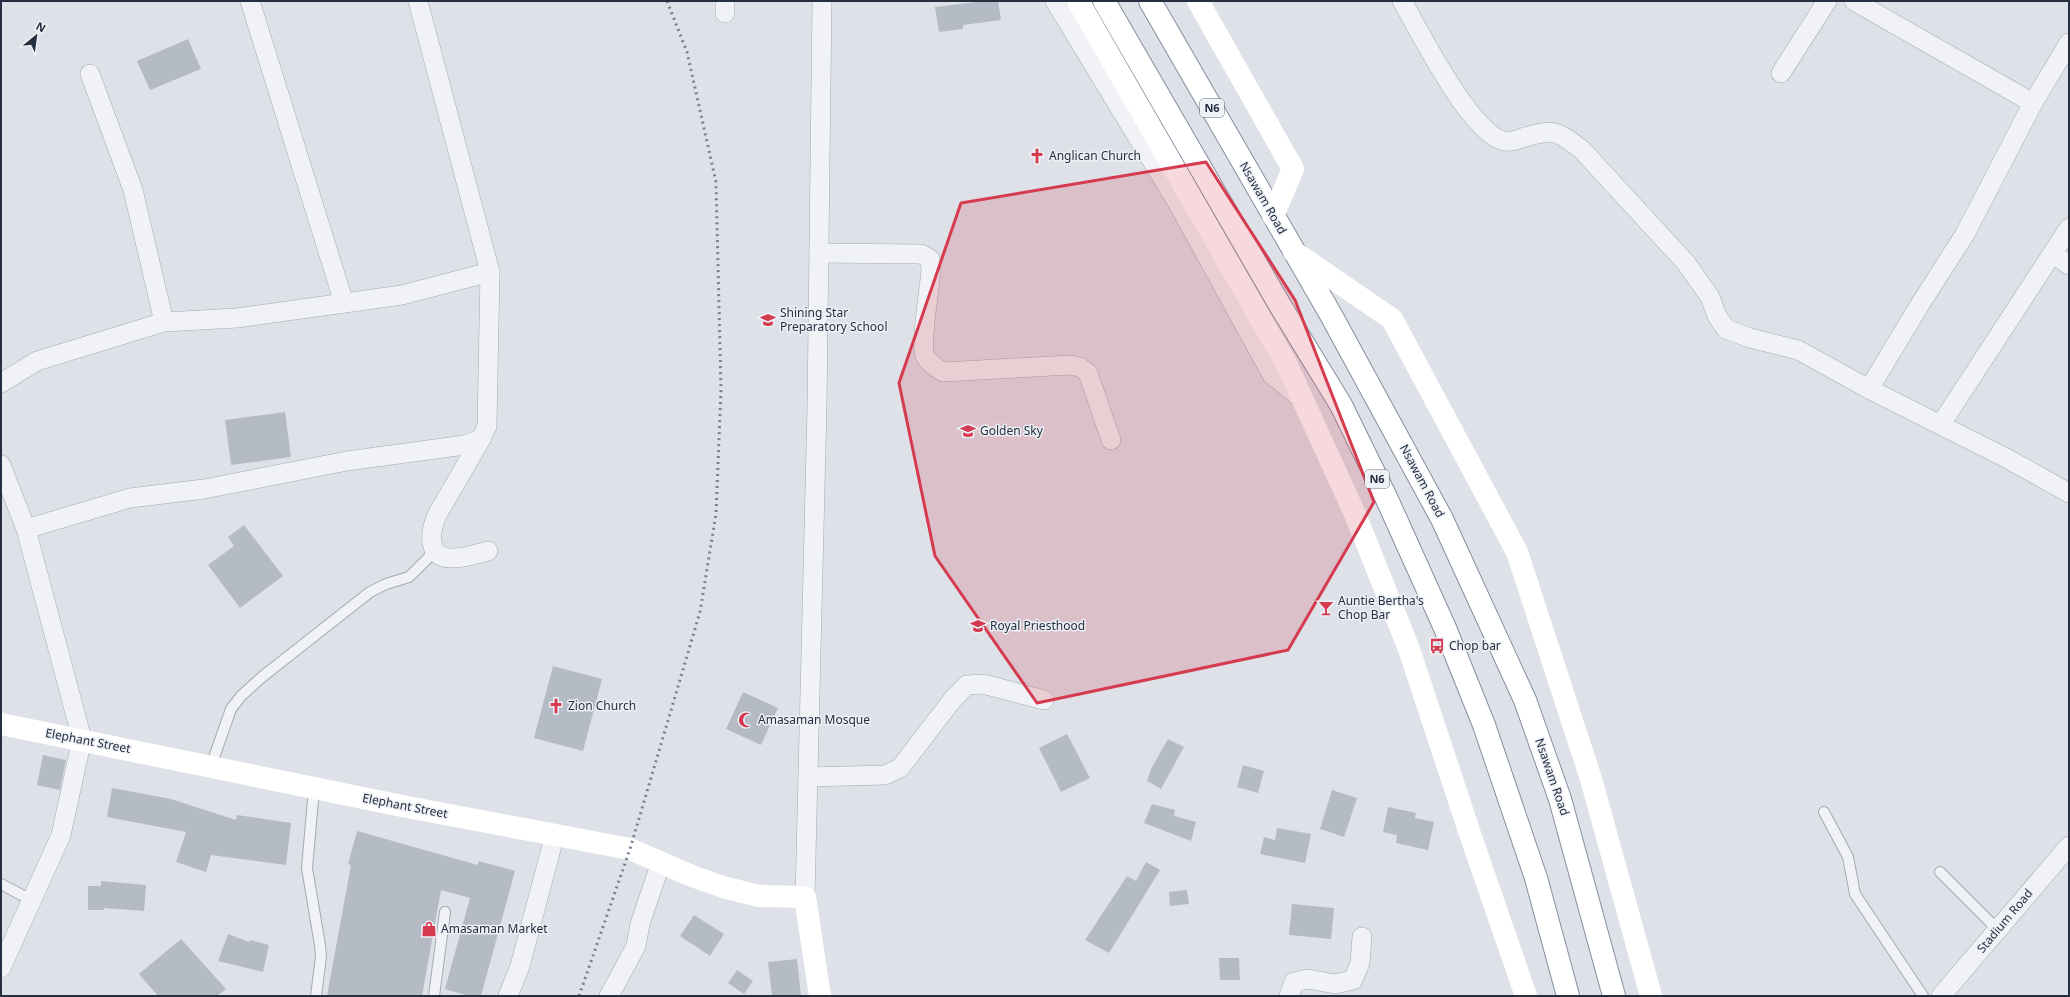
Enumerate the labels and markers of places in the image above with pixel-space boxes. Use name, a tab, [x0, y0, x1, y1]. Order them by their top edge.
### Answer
church icon: Anglican Church	[1028, 147, 1046, 165]
place label: Anglican Church	[1049, 147, 1141, 164]
place label: Shining Star Preparatory School	[780, 304, 887, 335]
school or university icon: Shining Star Preparatory School	[759, 311, 777, 329]
school or university icon: Golden Sky	[959, 422, 977, 440]
place label: Golden Sky	[980, 422, 1044, 439]
place label: Auntie Bertha's Chop Bar	[1338, 592, 1424, 623]
bar icon: Auntie Bertha's Chop Bar	[1317, 599, 1335, 617]
school or university icon: Royal Priesthood	[969, 617, 987, 635]
place label: Royal Priesthood	[990, 617, 1085, 634]
bus stop icon: Chop bar	[1428, 637, 1446, 655]
place label: Chop bar	[1449, 637, 1501, 654]
church icon: Zion Church	[547, 697, 565, 715]
place label: Zion Church	[568, 697, 636, 714]
mosque icon: Amasaman Mosque	[737, 711, 755, 729]
place label: Amasaman Mosque	[758, 711, 870, 728]
shop icon: Amasaman Market	[420, 920, 438, 938]
place label: Amasaman Market	[441, 920, 548, 937]

